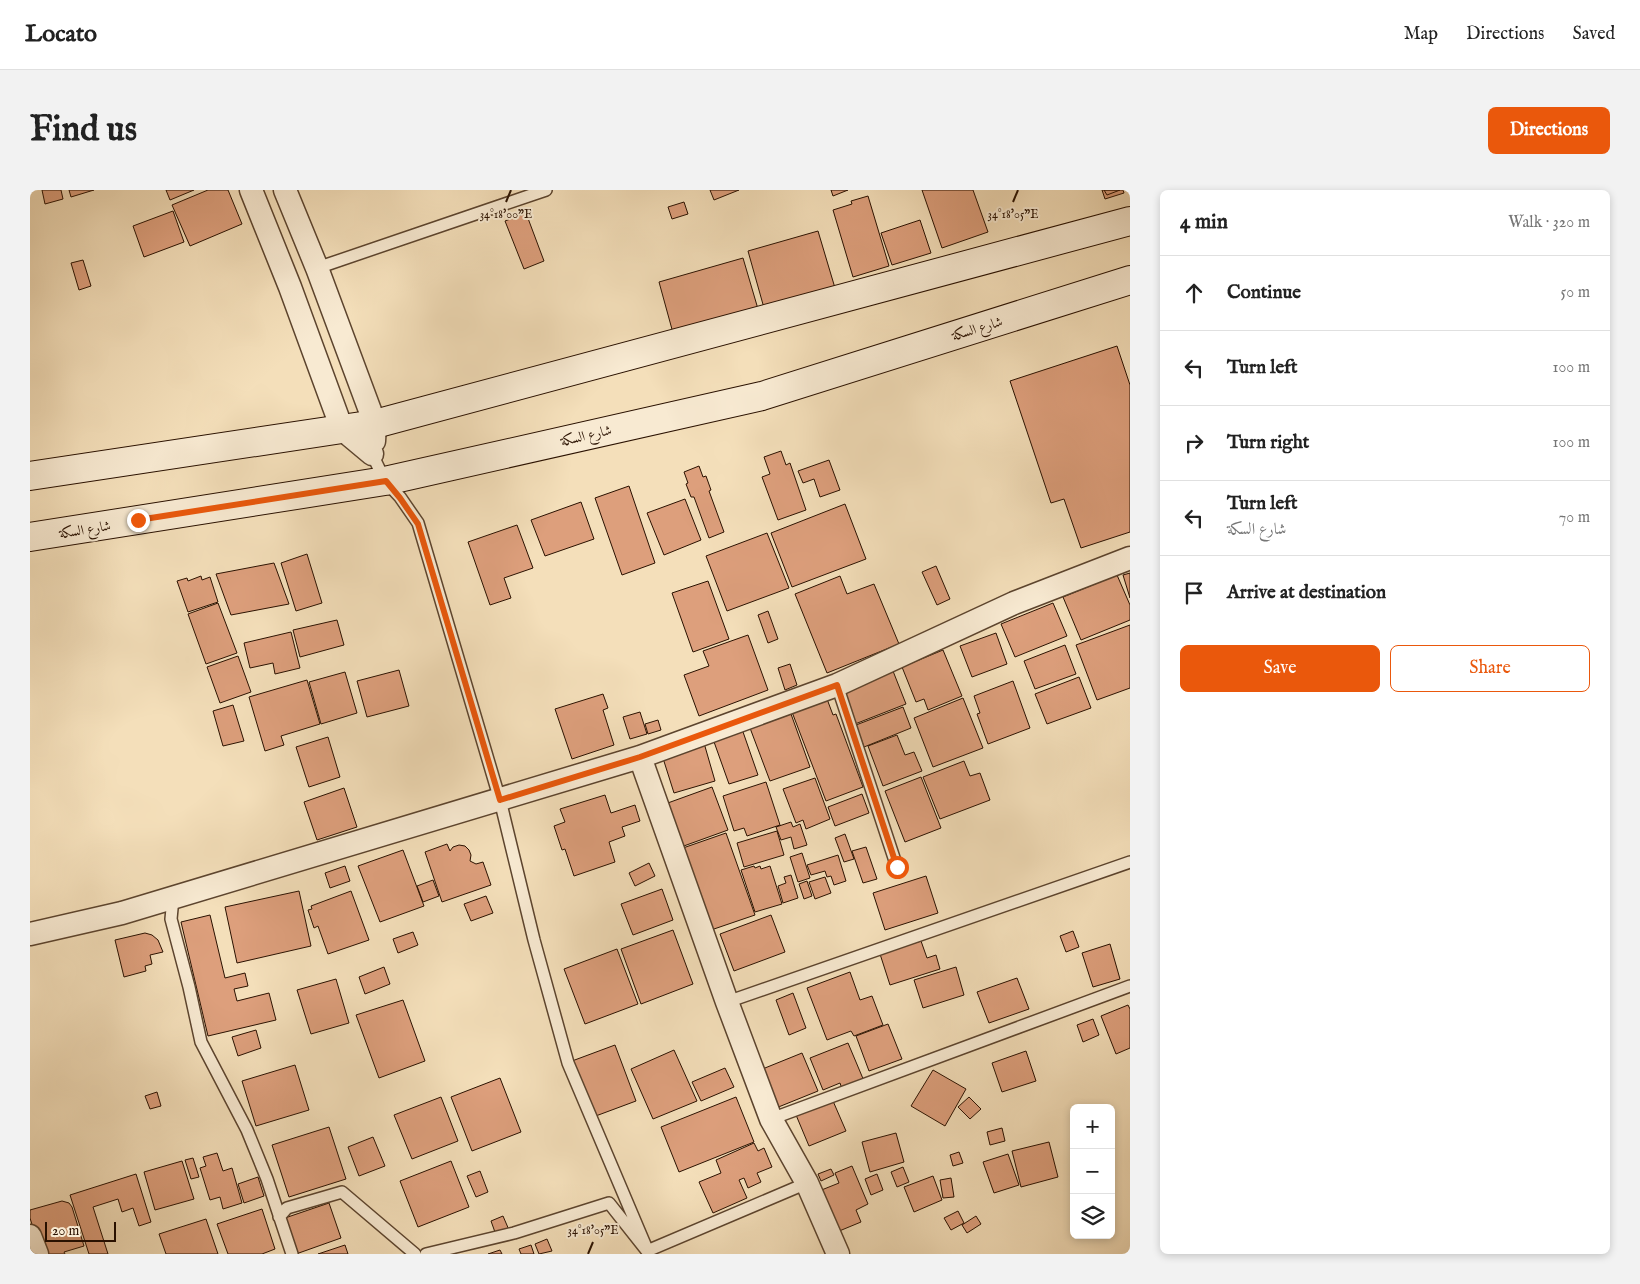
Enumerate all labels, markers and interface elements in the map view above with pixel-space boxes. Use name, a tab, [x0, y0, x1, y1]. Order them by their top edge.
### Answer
text: Locato	[25, 19, 97, 50]
text: Map	[1404, 23, 1438, 46]
text: Directions	[1466, 23, 1544, 46]
text: Saved	[1572, 23, 1615, 46]
button: Directions	[1488, 107, 1610, 154]
text: Find us	[30, 108, 137, 153]
text: 34°18'00"E	[480, 207, 532, 222]
text: 34°18'05"E	[987, 207, 1039, 222]
text: 4 min	[1180, 209, 1228, 236]
text: Walk · 320 m	[1508, 213, 1590, 233]
icon: ahead	[1180, 279, 1208, 307]
text: Continue	[1227, 281, 1301, 305]
text: 50 m	[1561, 283, 1590, 303]
street label: شارع السكة	[949, 313, 1005, 347]
icon: left	[1180, 354, 1208, 382]
text: Turn left	[1227, 356, 1298, 380]
text: 100 m	[1553, 358, 1590, 378]
street label: شارع السكة	[558, 421, 614, 453]
icon: right	[1180, 429, 1208, 457]
text: Turn right	[1227, 431, 1309, 455]
text: 100 m	[1553, 433, 1590, 453]
text: Turn left	[1227, 492, 1298, 516]
icon: left	[1180, 504, 1208, 532]
text: 70 m	[1559, 508, 1590, 528]
route end	[127, 509, 150, 532]
street label: شارع السكة	[57, 517, 113, 545]
text: شارع السكة	[1227, 520, 1286, 540]
icon: arrive	[1180, 579, 1208, 607]
text: Arrive at destination	[1227, 581, 1386, 605]
button: Save	[1180, 645, 1380, 692]
button: Share	[1390, 645, 1590, 692]
route start	[886, 856, 909, 879]
map controls	[1070, 1104, 1115, 1239]
button: +	[1070, 1104, 1115, 1149]
button: −	[1070, 1149, 1115, 1194]
button: layers	[1070, 1194, 1115, 1239]
scale bar	[45, 1219, 116, 1242]
text: 20 m	[52, 1222, 79, 1240]
text: 34°18'05"E	[567, 1223, 619, 1238]

